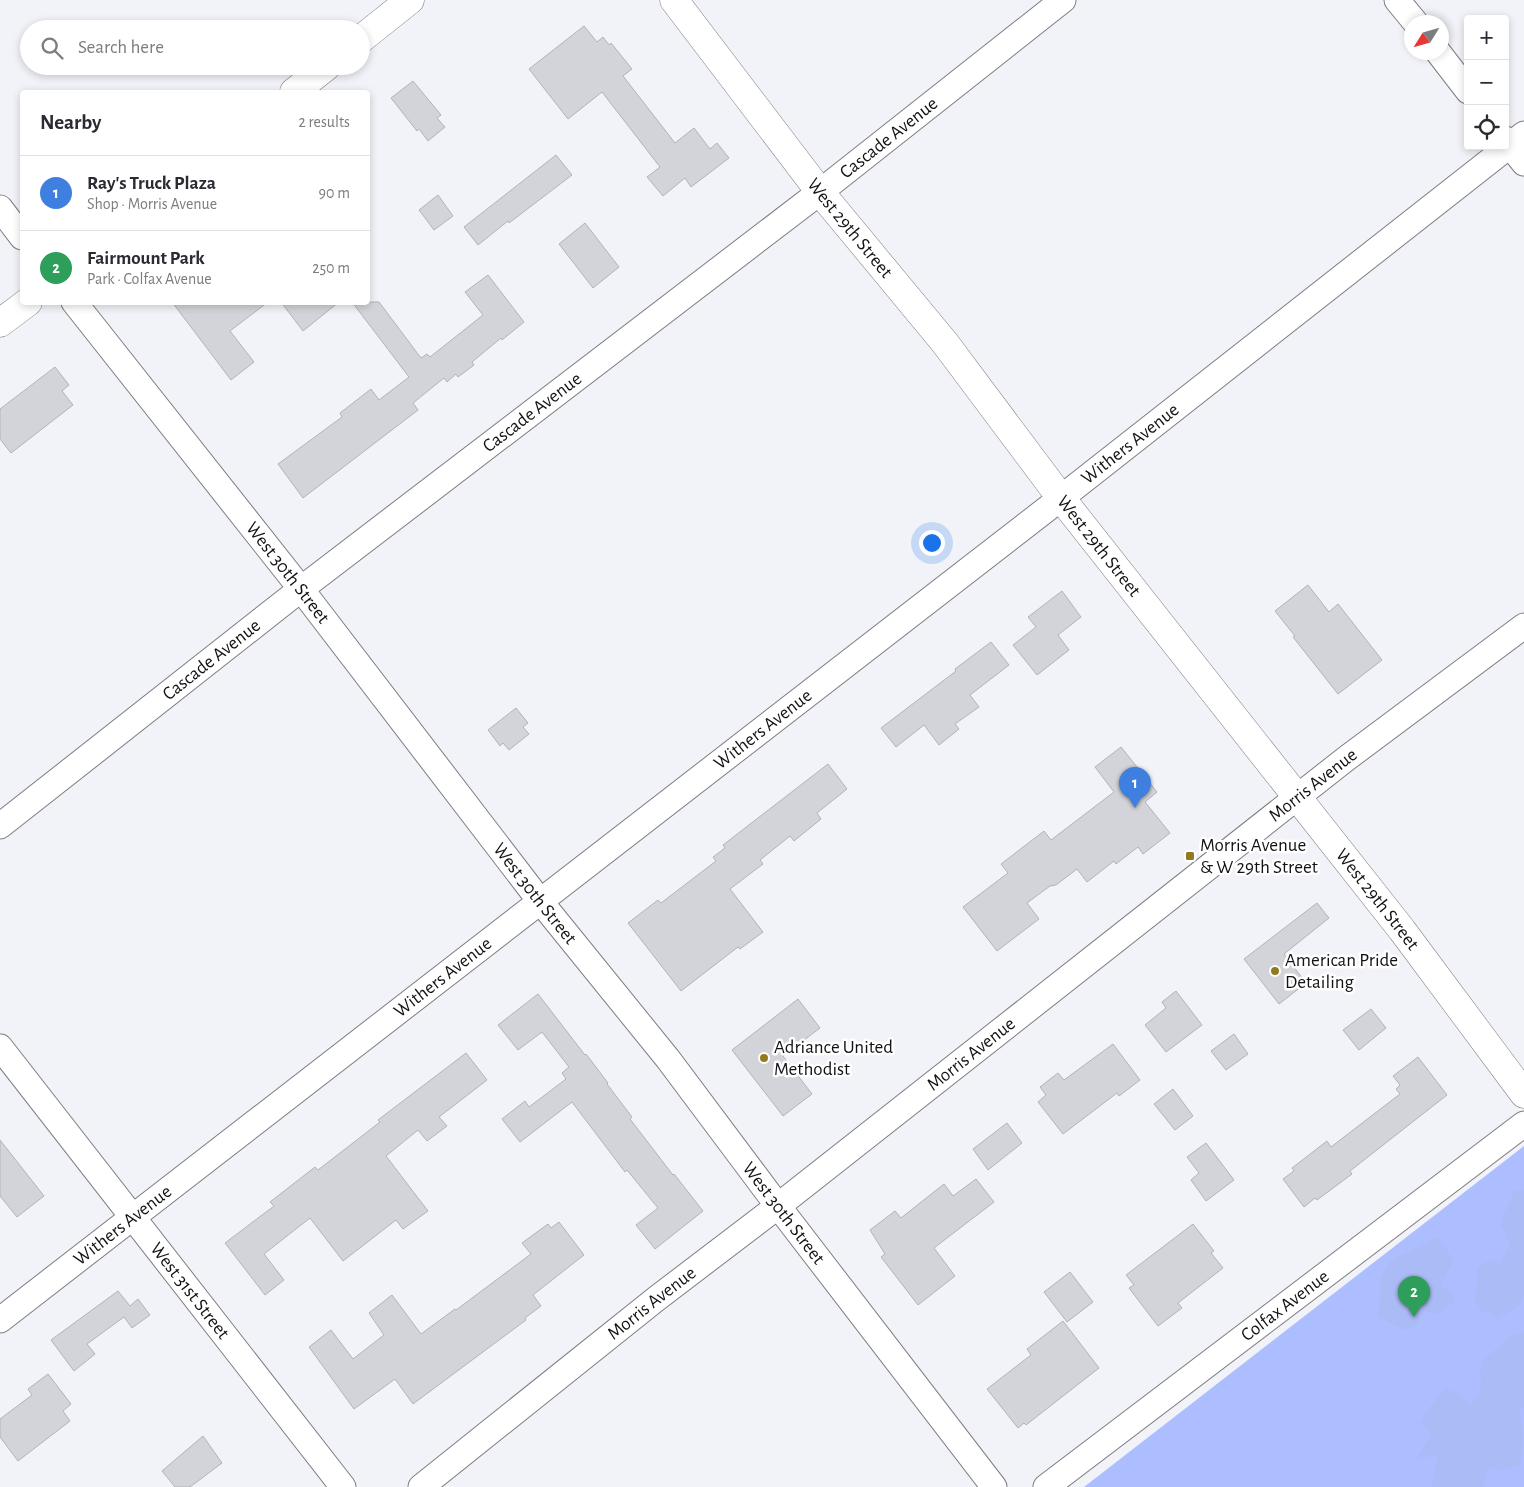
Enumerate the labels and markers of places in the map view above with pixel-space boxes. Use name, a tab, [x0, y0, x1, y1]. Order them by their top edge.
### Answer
pin: 1	[1119, 767, 1151, 808]
place label: Morris Avenue & W 29th Street	[1200, 836, 1318, 877]
marker: Morris Avenue & W 29th Street	[1184, 850, 1196, 862]
place label: American Pride Detailing	[1285, 951, 1398, 992]
marker: American Pride Detailing	[1269, 965, 1281, 977]
place label: Adriance United Methodist	[774, 1038, 893, 1079]
marker: Adriance United Methodist	[758, 1052, 770, 1064]
pin: 2	[1398, 1276, 1430, 1317]

